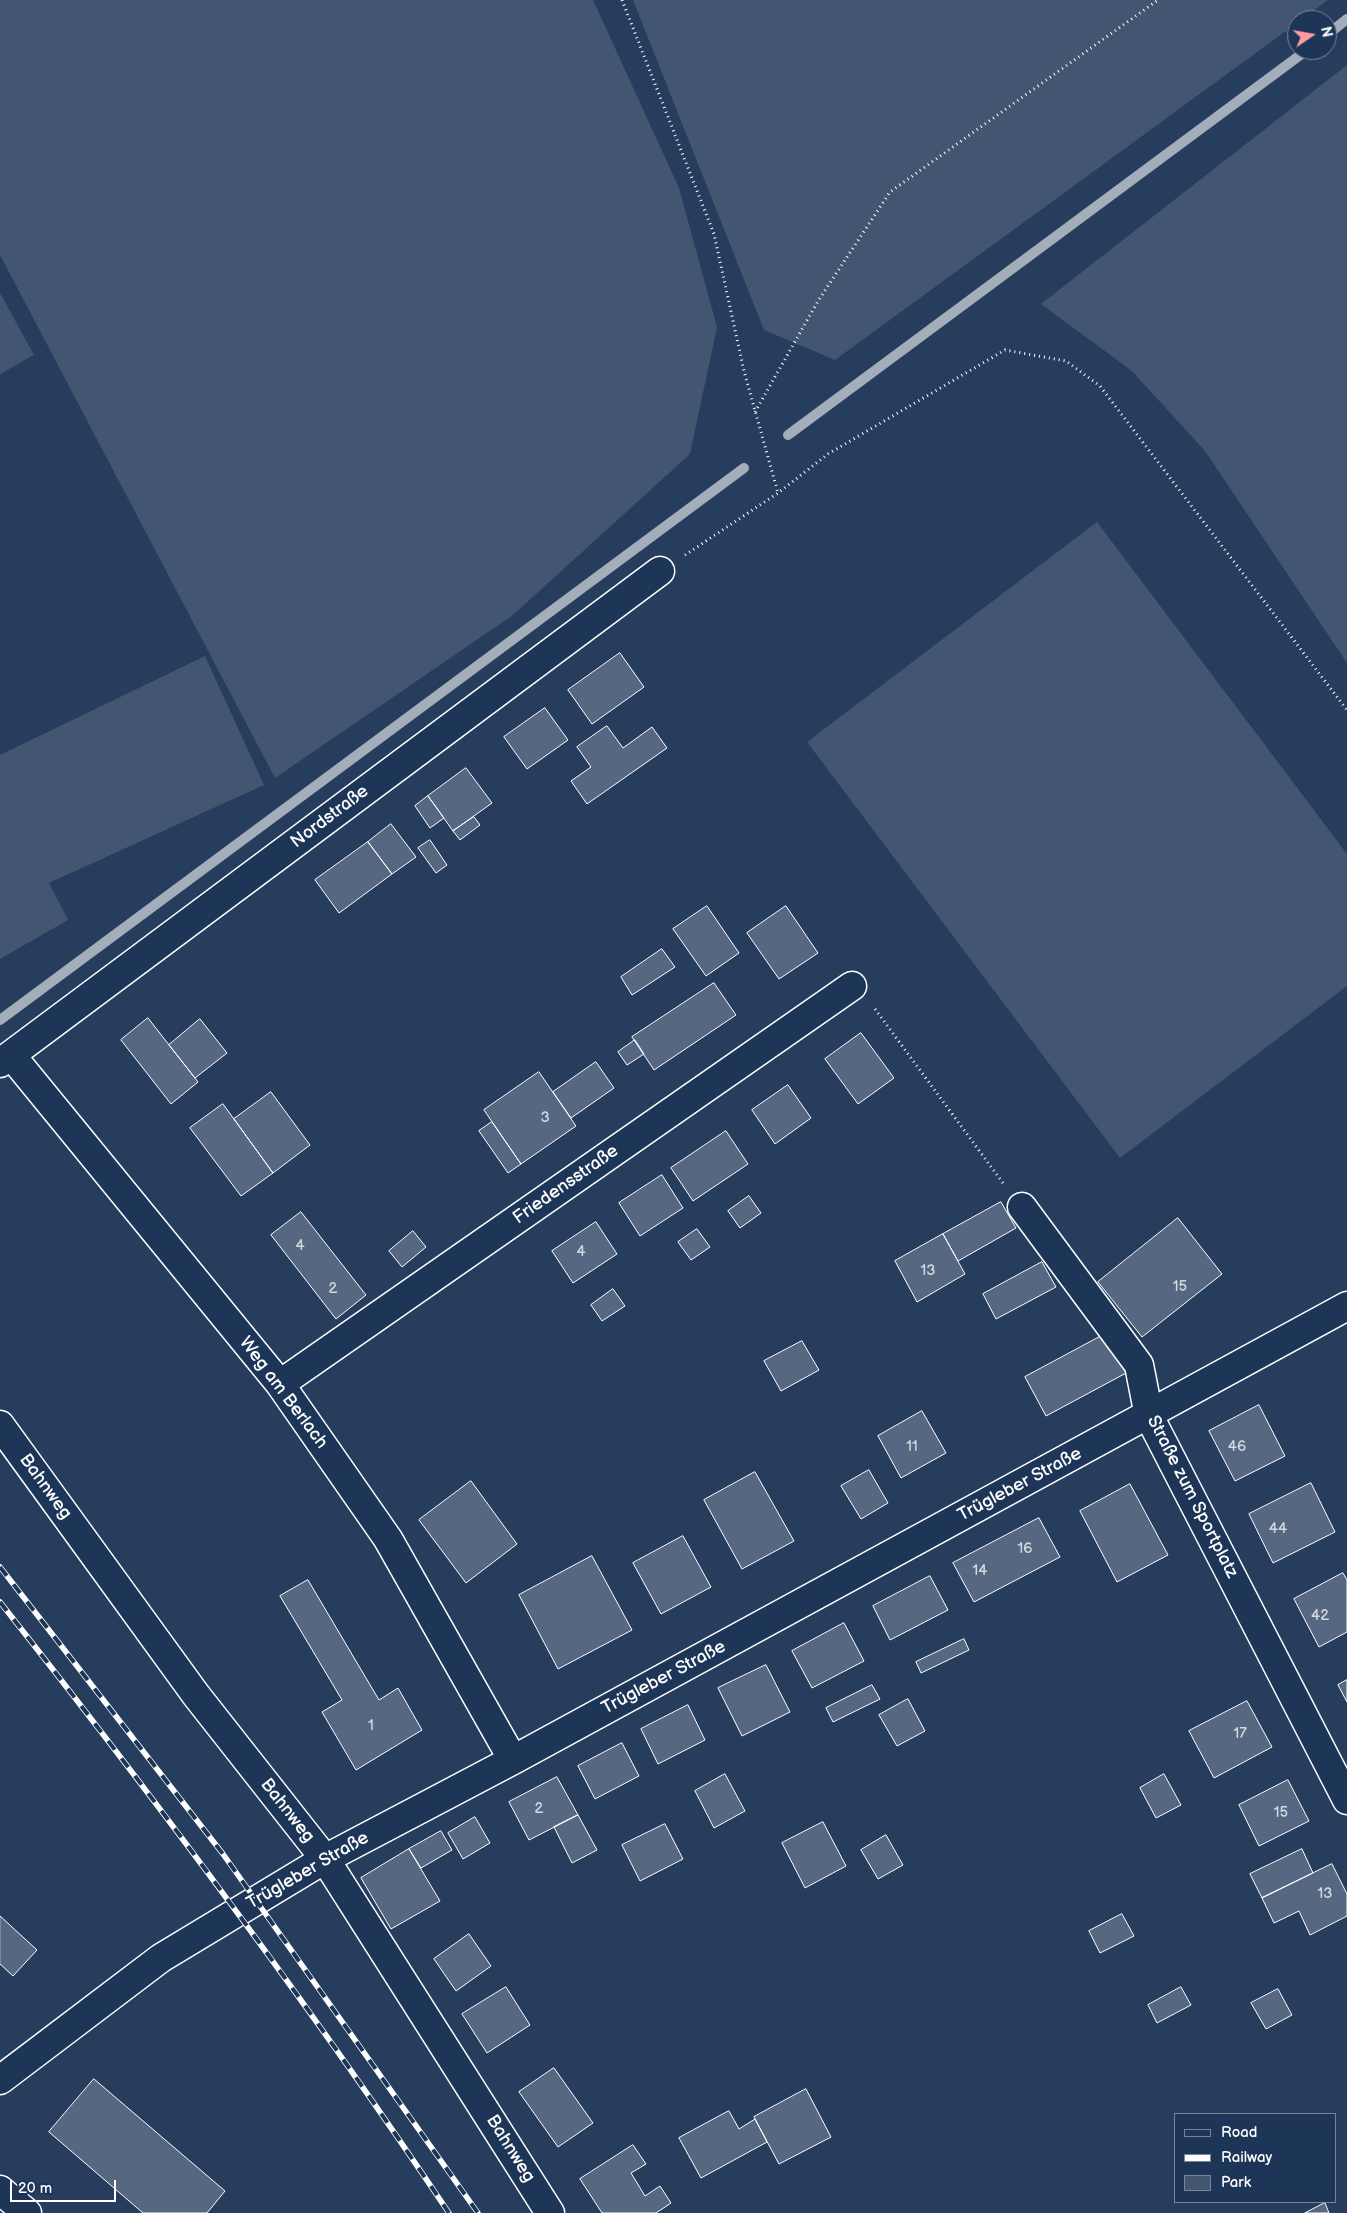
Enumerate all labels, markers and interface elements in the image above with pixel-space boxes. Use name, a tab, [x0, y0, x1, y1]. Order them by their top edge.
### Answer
north arrow	[1287, 10, 1337, 60]
text: N	[1317, 25, 1336, 39]
street label: Nordstraße	[287, 781, 373, 853]
house number: 3	[540, 1109, 550, 1127]
street label: Friedensstraße	[509, 1141, 623, 1229]
house number: 4	[295, 1237, 305, 1255]
house number: 4	[576, 1243, 586, 1261]
house number: 13	[920, 1262, 936, 1280]
house number: 15	[1173, 1278, 1187, 1296]
house number: 2	[329, 1280, 337, 1298]
street label: Weg am Berlach	[234, 1333, 332, 1453]
street label: Straße zum Sportplatz	[1142, 1412, 1242, 1582]
house number: 11	[906, 1438, 918, 1456]
house number: 46	[1228, 1438, 1246, 1456]
street label: Trügleber Straße	[954, 1443, 1086, 1527]
street label: Bahnweg	[14, 1450, 76, 1524]
house number: 44	[1269, 1520, 1287, 1538]
house number: 16	[1018, 1540, 1032, 1558]
house number: 14	[973, 1562, 987, 1580]
house number: 42	[1311, 1607, 1329, 1625]
street label: Trügleber Straße	[598, 1636, 730, 1720]
house number: 1	[368, 1717, 374, 1735]
house number: 17	[1233, 1725, 1247, 1743]
street label: Bahnweg	[255, 1775, 319, 1847]
house number: 2	[535, 1800, 543, 1818]
house number: 15	[1274, 1804, 1288, 1822]
street label: Trügleber Straße	[243, 1827, 373, 1915]
house number: 13	[1317, 1885, 1333, 1903]
street label: Bahnweg	[481, 2111, 539, 2187]
legend	[1174, 2113, 1337, 2203]
text: Road	[1221, 2123, 1257, 2142]
text: Railway	[1221, 2148, 1272, 2167]
scale bar	[12, 2170, 119, 2202]
text: Park	[1221, 2173, 1251, 2192]
text: 20 m	[18, 2179, 52, 2198]

